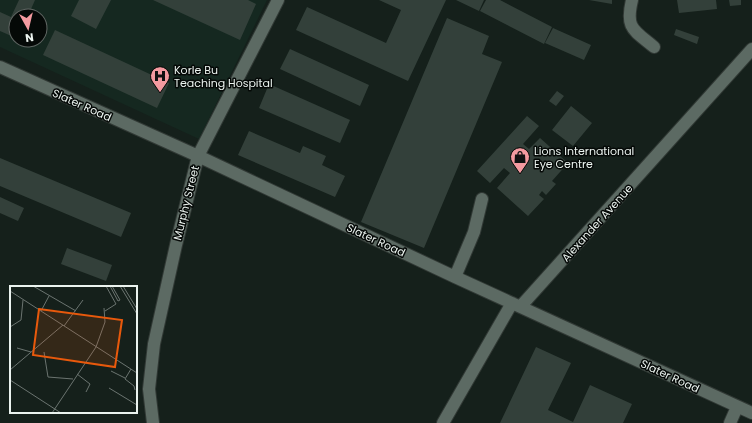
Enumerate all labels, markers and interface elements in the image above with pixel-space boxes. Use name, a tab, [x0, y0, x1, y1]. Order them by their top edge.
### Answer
north arrow	[8, 8, 48, 48]
text: N	[24, 29, 35, 46]
place label: Korle Bu Teaching Hospital	[174, 62, 273, 91]
hospital icon: Korle Bu Teaching Hospital	[149, 65, 171, 93]
street label: Slater Road	[50, 85, 114, 125]
place label: Lions International Eye Centre	[534, 143, 634, 172]
shop icon: Lions International Eye Centre	[509, 146, 531, 174]
street label: Murphy Street	[169, 164, 203, 242]
street label: Alexander Avenue	[558, 181, 636, 265]
street label: Slater Road	[344, 219, 408, 261]
inset map	[10, 286, 137, 413]
street label: Slater Road	[638, 355, 702, 397]

